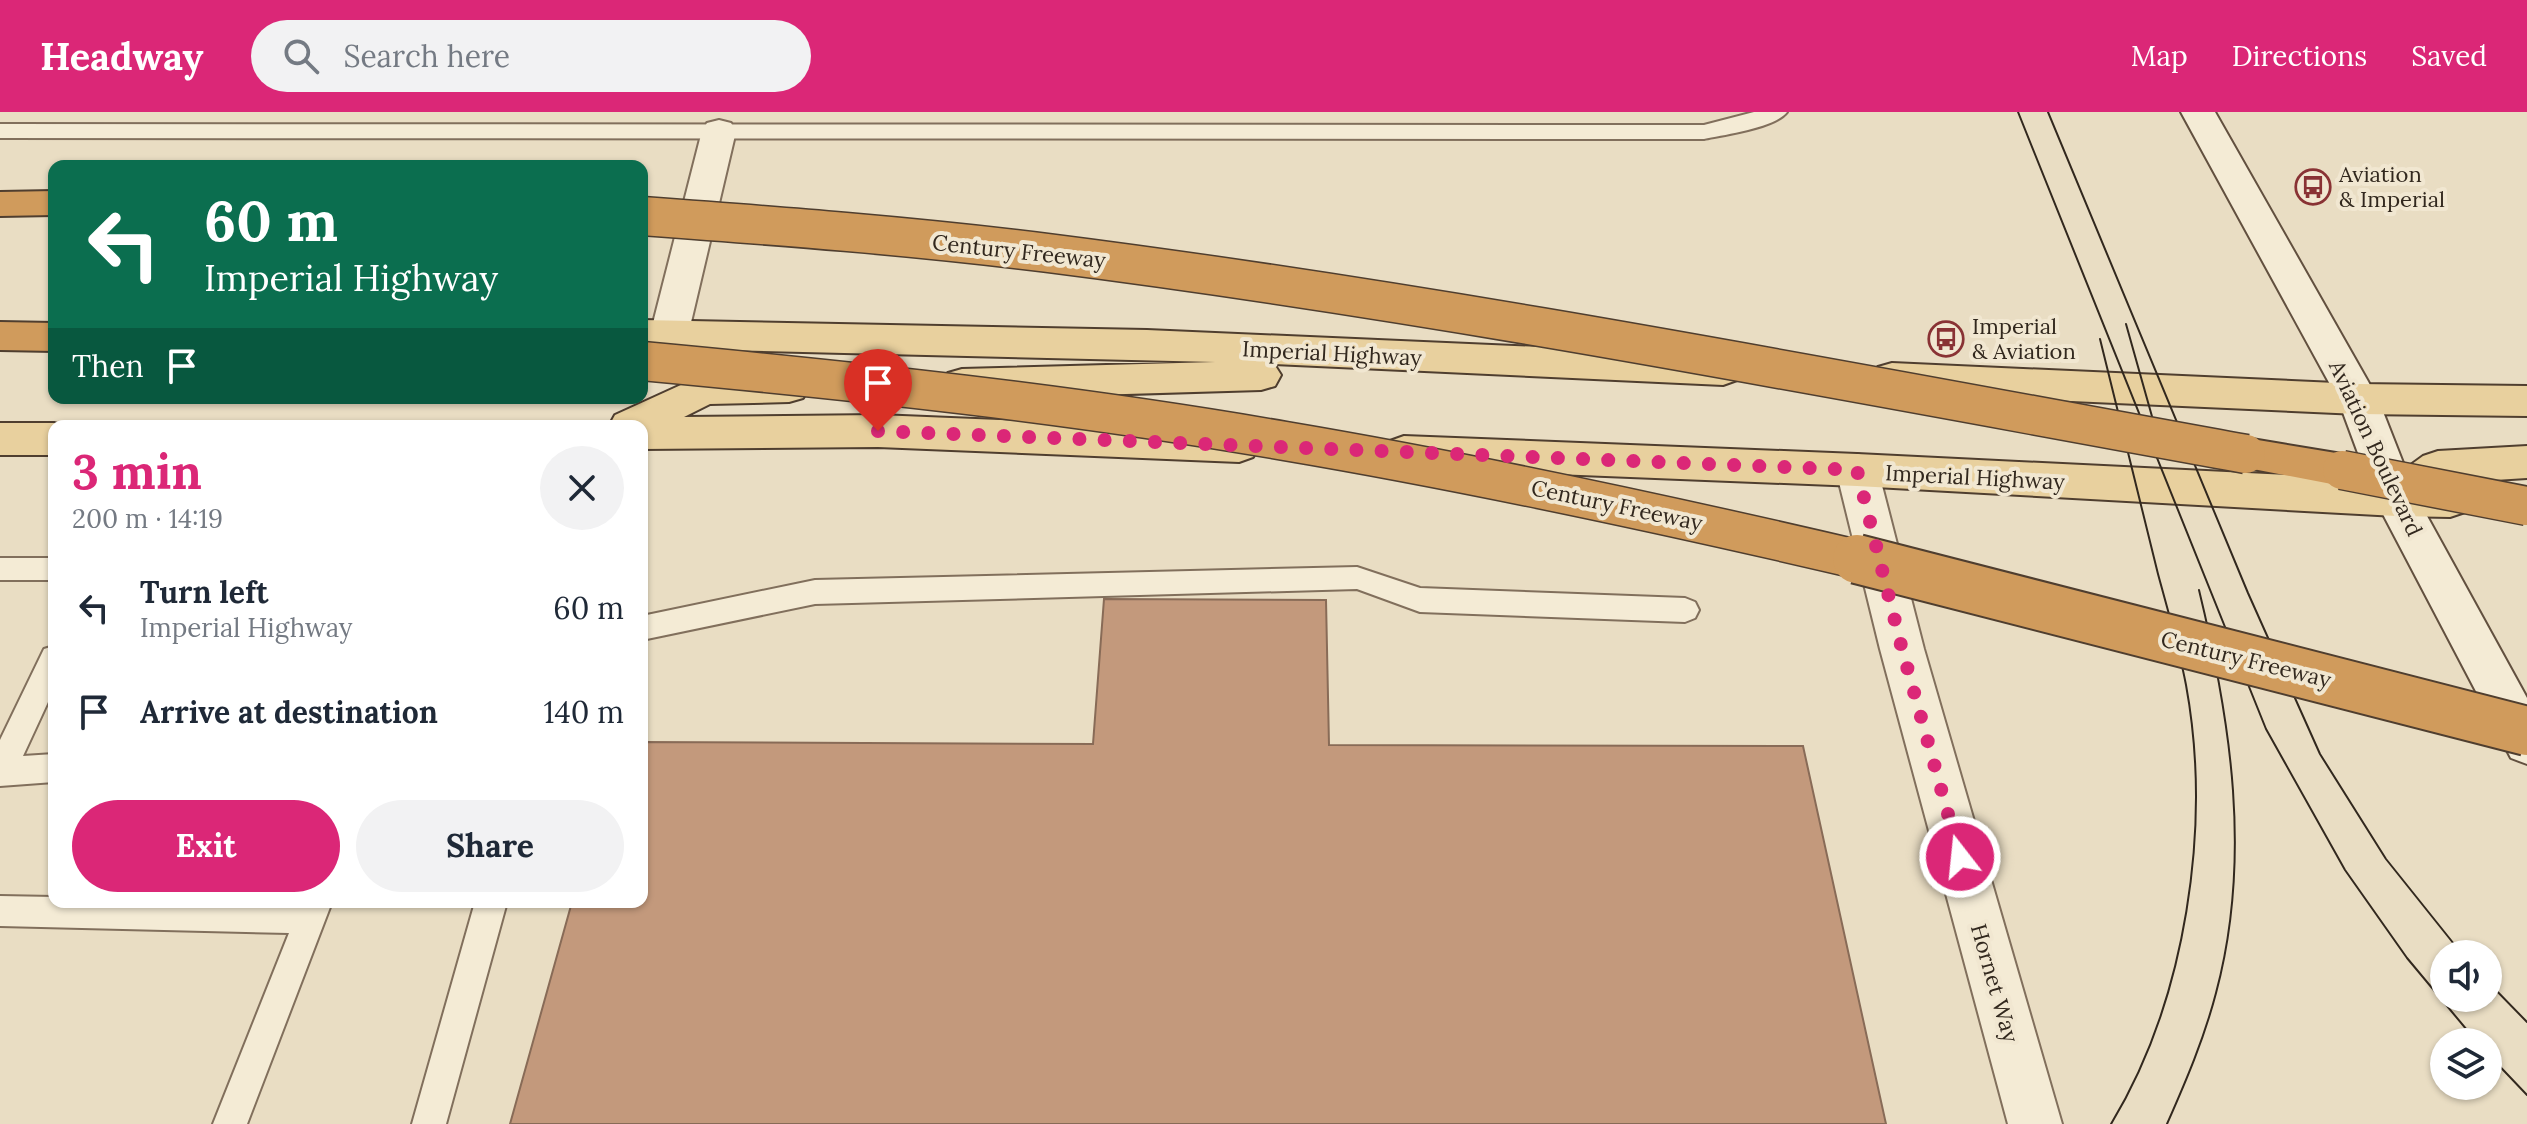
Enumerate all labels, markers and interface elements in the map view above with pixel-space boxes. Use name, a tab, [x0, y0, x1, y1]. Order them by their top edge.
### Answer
search box	[251, 20, 811, 92]
text: Headway	[40, 32, 203, 80]
icon: search	[279, 34, 323, 78]
text: Search here	[343, 37, 510, 75]
text: Map	[2131, 38, 2188, 74]
text: Directions	[2232, 38, 2367, 74]
text: Saved	[2411, 38, 2487, 74]
place label: Aviation & Imperial	[2338, 160, 2445, 213]
bus stop icon: Aviation & Imperial	[2294, 168, 2332, 206]
text: 60 m	[204, 185, 338, 256]
icon: left	[72, 192, 176, 296]
street label: Century Freeway	[931, 228, 1108, 274]
text: Imperial Highway	[204, 255, 498, 301]
place label: Imperial & Aviation	[1972, 312, 2076, 365]
bus stop icon: Imperial & Aviation	[1927, 320, 1965, 358]
street label: Imperial Highway	[1241, 334, 1423, 372]
icon: arrive	[160, 344, 204, 388]
text: Then	[72, 347, 144, 385]
pin	[844, 349, 912, 431]
street label: Aviation Boulevard	[2323, 355, 2429, 540]
icon: arrive	[856, 361, 900, 405]
text: 3 min	[72, 441, 202, 502]
button: close	[540, 446, 624, 530]
street label: Imperial Highway	[1884, 458, 2066, 496]
street label: Century Freeway	[1529, 473, 1706, 537]
text: 200 m · 14:19	[72, 502, 223, 535]
text: Turn left	[140, 573, 268, 611]
icon: left	[72, 586, 116, 630]
text: 60 m	[553, 589, 624, 627]
text: Imperial Highway	[140, 611, 353, 644]
street label: Century Freeway	[2158, 624, 2334, 694]
icon: arrive	[72, 690, 116, 734]
text: Arrive at destination	[140, 693, 438, 731]
text: 140 m	[543, 693, 624, 731]
button: Exit	[72, 800, 340, 892]
button: Share	[356, 800, 624, 892]
position arrow	[1918, 815, 2002, 899]
street label: Hornet Way	[1965, 920, 2025, 1046]
map controls	[2430, 940, 2502, 1100]
button: sound	[2430, 940, 2502, 1012]
button: layers	[2430, 1028, 2502, 1100]

